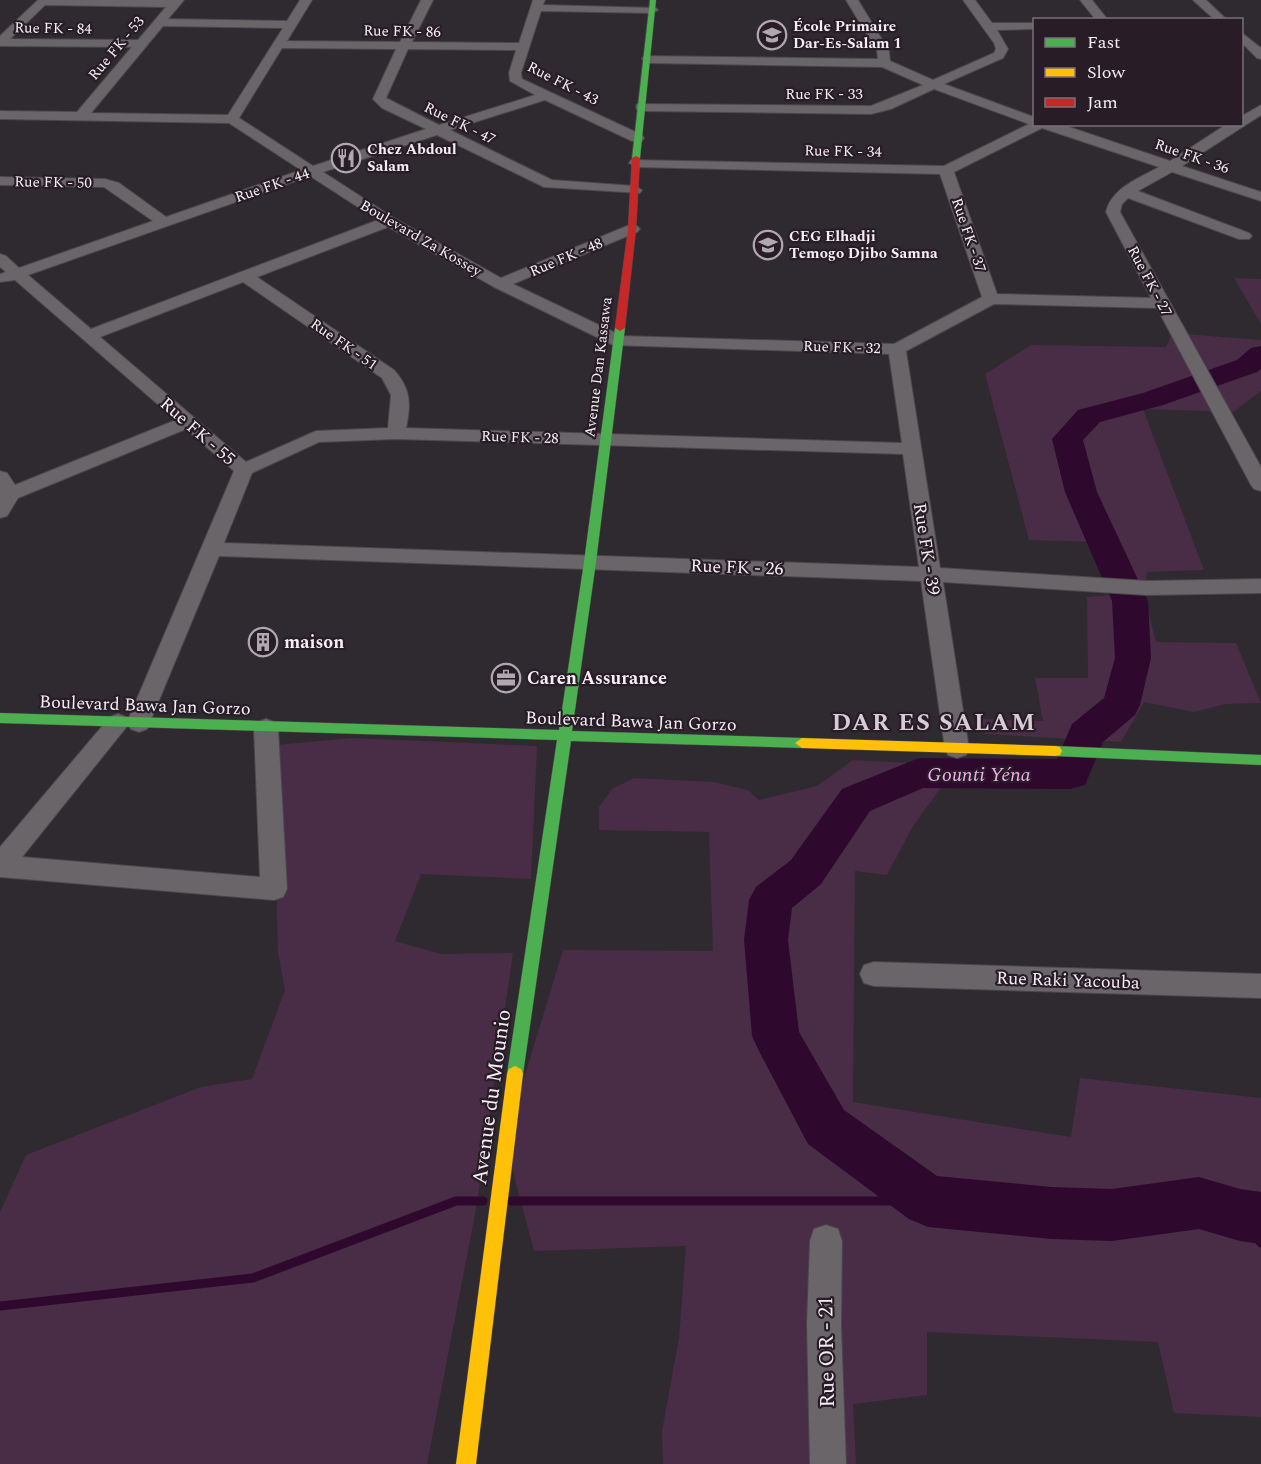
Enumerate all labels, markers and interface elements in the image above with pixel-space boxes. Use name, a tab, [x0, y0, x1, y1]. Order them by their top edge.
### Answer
street label: Rue FK - 53	[83, 11, 150, 85]
place label: École Primaire Dar-Es-Salam 1	[793, 15, 902, 55]
street label: Rue FK - 84	[14, 16, 92, 41]
legend	[1033, 18, 1243, 126]
street label: Rue FK - 86	[363, 19, 441, 44]
school or university icon: École Primaire Dar-Es-Salam 1	[756, 19, 788, 51]
text: Fast	[1087, 29, 1120, 56]
street label: Rue FK - 43	[523, 56, 603, 112]
text: Slow	[1087, 59, 1126, 86]
street label: Rue FK - 33	[785, 83, 863, 106]
text: Jam	[1087, 89, 1118, 116]
street label: Rue FK - 47	[420, 96, 500, 151]
street label: Rue FK - 36	[1151, 133, 1233, 180]
place label: Chez Abdoul Salam	[367, 138, 457, 178]
street label: Rue FK - 34	[804, 139, 882, 164]
restaurant icon: Chez Abdoul Salam	[330, 142, 362, 174]
street label: Rue FK - 44	[232, 162, 313, 209]
street label: Rue FK - 50	[14, 170, 92, 195]
street label: Boulevard Za Kossey	[355, 194, 487, 283]
street label: Rue FK - 37	[945, 195, 992, 276]
place label: CEG Elhadji Temogo Djibo Samna	[789, 225, 938, 265]
school or university icon: CEG Elhadji Temogo Djibo Samna	[752, 229, 784, 261]
street label: Rue FK - 48	[526, 232, 606, 283]
street label: Rue FK - 27	[1121, 242, 1178, 321]
street label: Avenue Dan Kassawa	[578, 295, 619, 439]
street label: Rue FK - 51	[305, 313, 382, 376]
street label: Rue FK - 32	[803, 335, 881, 360]
street label: Rue FK - 55	[154, 391, 242, 472]
street label: Rue FK - 28	[481, 425, 559, 450]
street label: Rue FK - 39	[906, 501, 947, 597]
street label: Rue FK - 26	[690, 552, 784, 583]
building icon: maison	[247, 626, 279, 658]
place label: maison	[284, 629, 344, 656]
office icon: Caren Assurance	[490, 662, 522, 694]
place label: Caren Assurance	[527, 665, 667, 692]
street label: Boulevard Bawa Jan Gorzo	[39, 688, 251, 723]
street label: Boulevard Bawa Jan Gorzo	[525, 704, 737, 739]
district label: DAR ES SALAM	[832, 705, 1036, 741]
water label: Gounti Yéna	[927, 760, 1031, 790]
street label: Rue Raki Yacouba	[996, 965, 1140, 997]
street label: Avenue du Mounio	[464, 1007, 520, 1187]
street label: Rue OR - 21	[810, 1296, 844, 1408]

